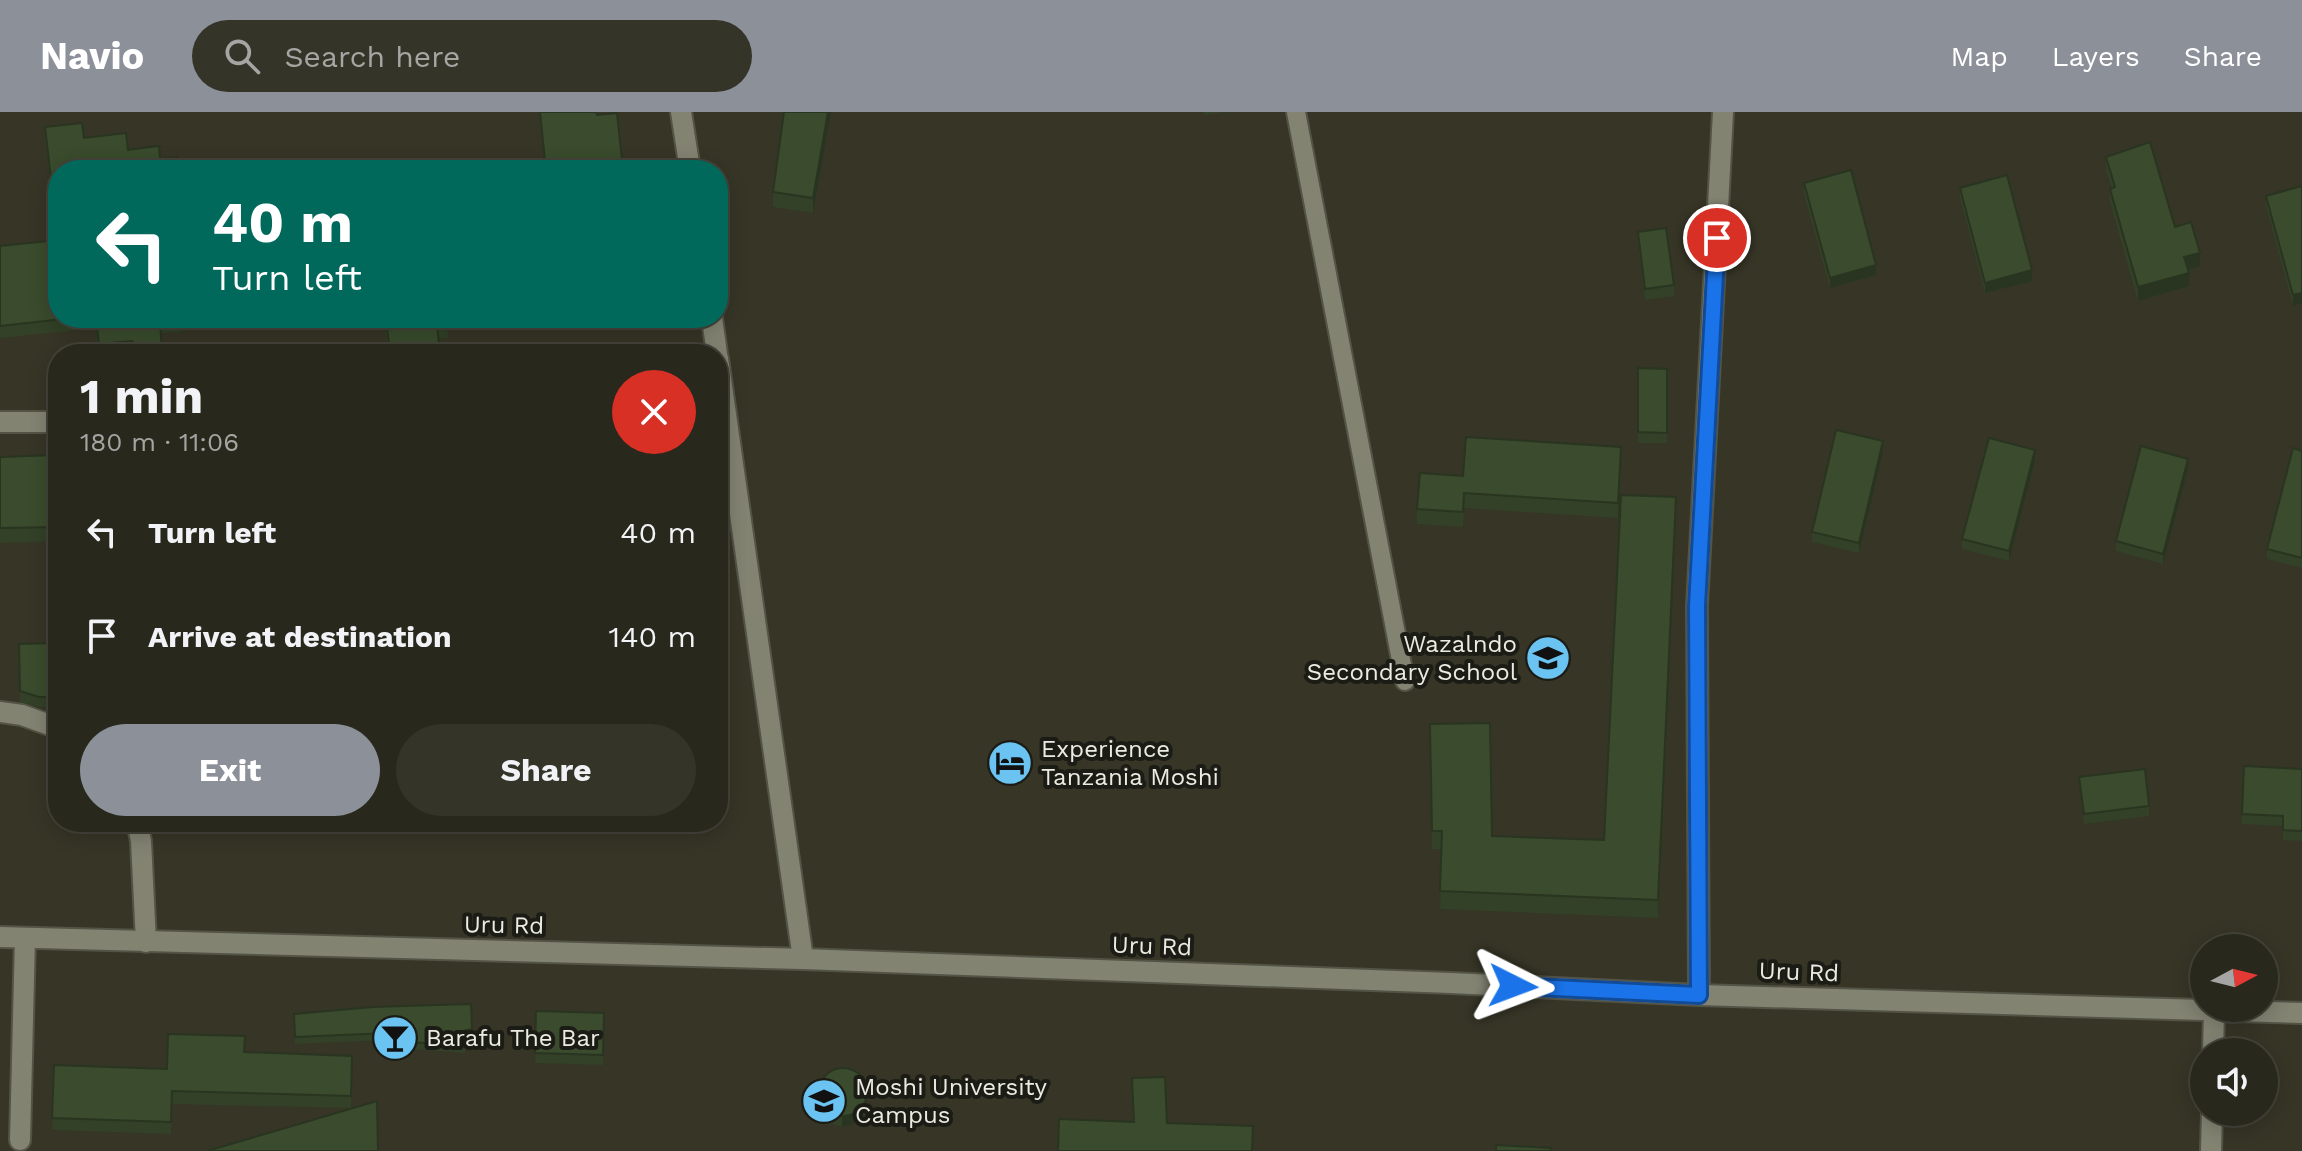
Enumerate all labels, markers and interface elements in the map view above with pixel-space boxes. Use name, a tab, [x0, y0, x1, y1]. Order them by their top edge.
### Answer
search box	[192, 20, 752, 92]
text: Navio	[40, 34, 144, 78]
icon: search	[220, 34, 264, 78]
text: Search here	[284, 39, 460, 74]
text: Map	[1951, 40, 2008, 73]
text: Layers	[2052, 40, 2140, 73]
text: Share	[2184, 40, 2262, 73]
text: 40 m	[212, 190, 353, 256]
icon: left	[80, 192, 184, 296]
pin	[1683, 204, 1751, 272]
icon: arrive	[1695, 216, 1739, 260]
text: Turn left	[212, 257, 362, 299]
text: 1 min	[80, 368, 203, 425]
button: close	[612, 370, 696, 454]
text: 180 m · 11:06	[80, 427, 239, 457]
icon: left	[80, 510, 124, 554]
text: Turn left	[148, 515, 276, 550]
text: 40 m	[620, 515, 696, 550]
icon: arrive	[80, 614, 124, 658]
text: Arrive at destination	[148, 619, 452, 654]
text: 140 m	[608, 619, 696, 654]
place label: Wazalndo Secondary School	[1307, 630, 1518, 686]
school or university icon: Wazalndo Secondary School	[1524, 634, 1572, 682]
button: Exit	[80, 724, 380, 816]
button: Share	[396, 724, 696, 816]
place label: Experience Tanzania Moshi	[1041, 735, 1219, 791]
hotel icon: Experience Tanzania Moshi	[986, 739, 1034, 787]
street label: Uru Rd	[464, 910, 544, 940]
street label: Uru Rd	[1111, 931, 1193, 961]
north arrow	[2190, 934, 2278, 1022]
map controls	[2190, 934, 2278, 1126]
position arrow	[1471, 944, 1555, 1028]
street label: Uru Rd	[1758, 957, 1840, 987]
bar icon: Barafu The Bar	[371, 1014, 419, 1062]
place label: Barafu The Bar	[426, 1024, 600, 1052]
button: sound	[2190, 1038, 2278, 1126]
place label: Moshi University Campus	[855, 1073, 1048, 1129]
school or university icon: Moshi University Campus	[800, 1077, 848, 1125]

